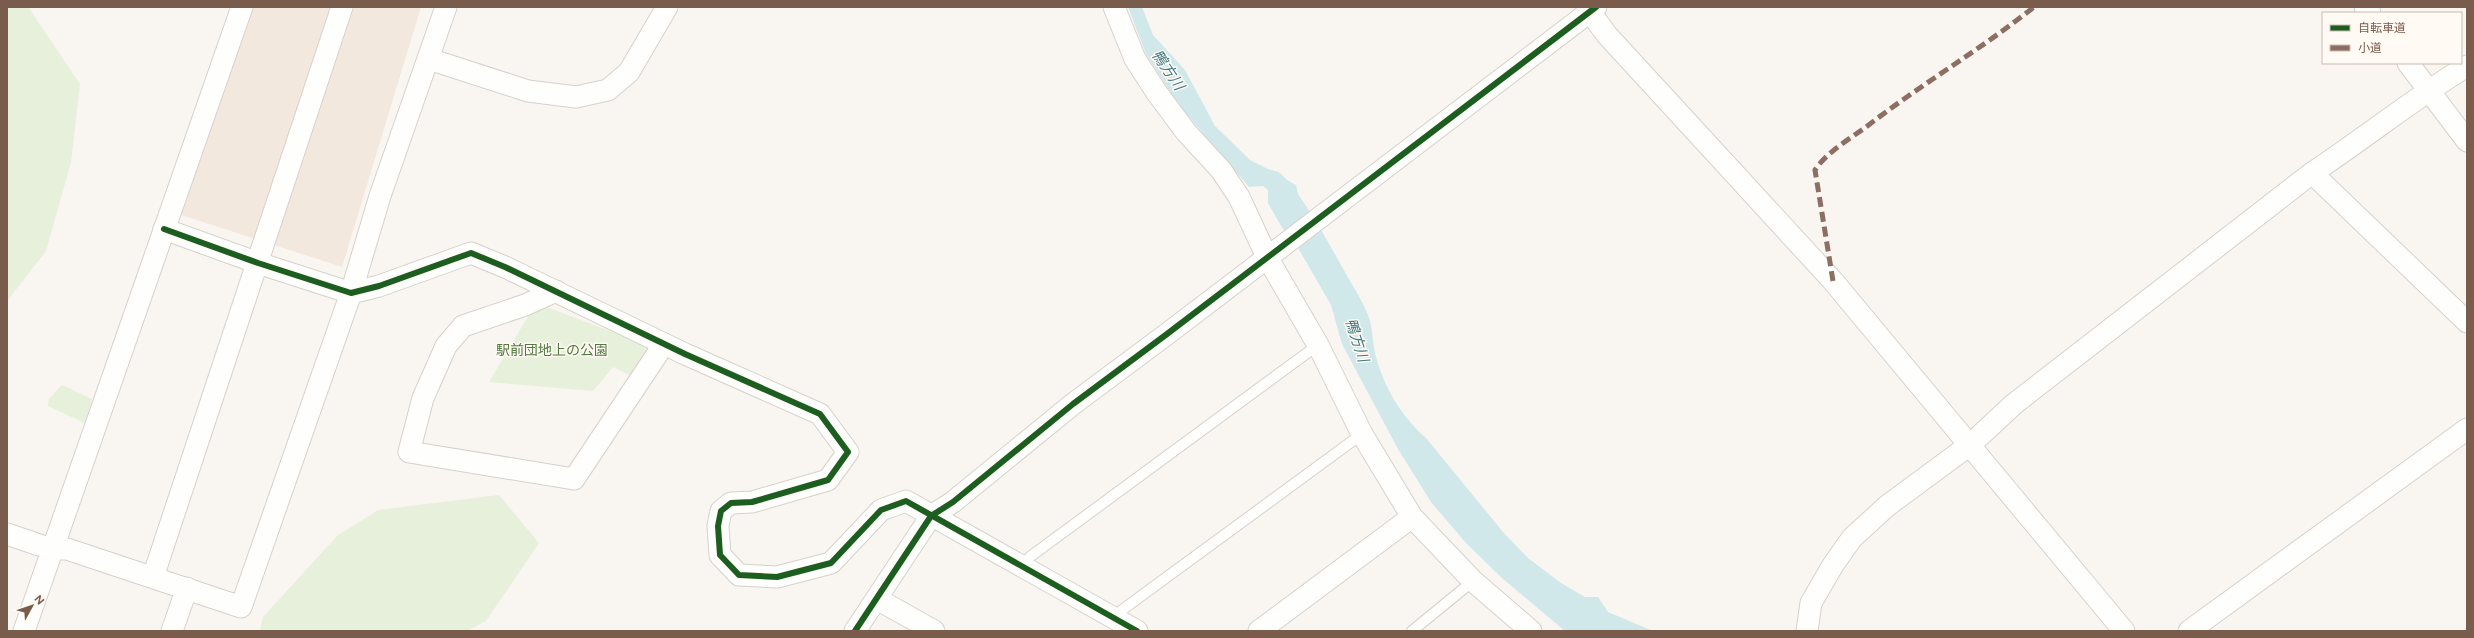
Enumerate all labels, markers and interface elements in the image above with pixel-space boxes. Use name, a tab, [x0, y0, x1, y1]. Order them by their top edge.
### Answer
legend	[2322, 12, 2462, 64]
text: 自転車道	[2358, 21, 2406, 35]
text: 小道	[2358, 41, 2382, 55]
water label: 鴨方川	[1148, 46, 1189, 95]
water label: 鴨方川	[1341, 316, 1373, 366]
park label: 駅前団地上の公園	[496, 342, 608, 359]
north arrow	[12, 586, 52, 626]
text: N	[32, 592, 47, 607]

